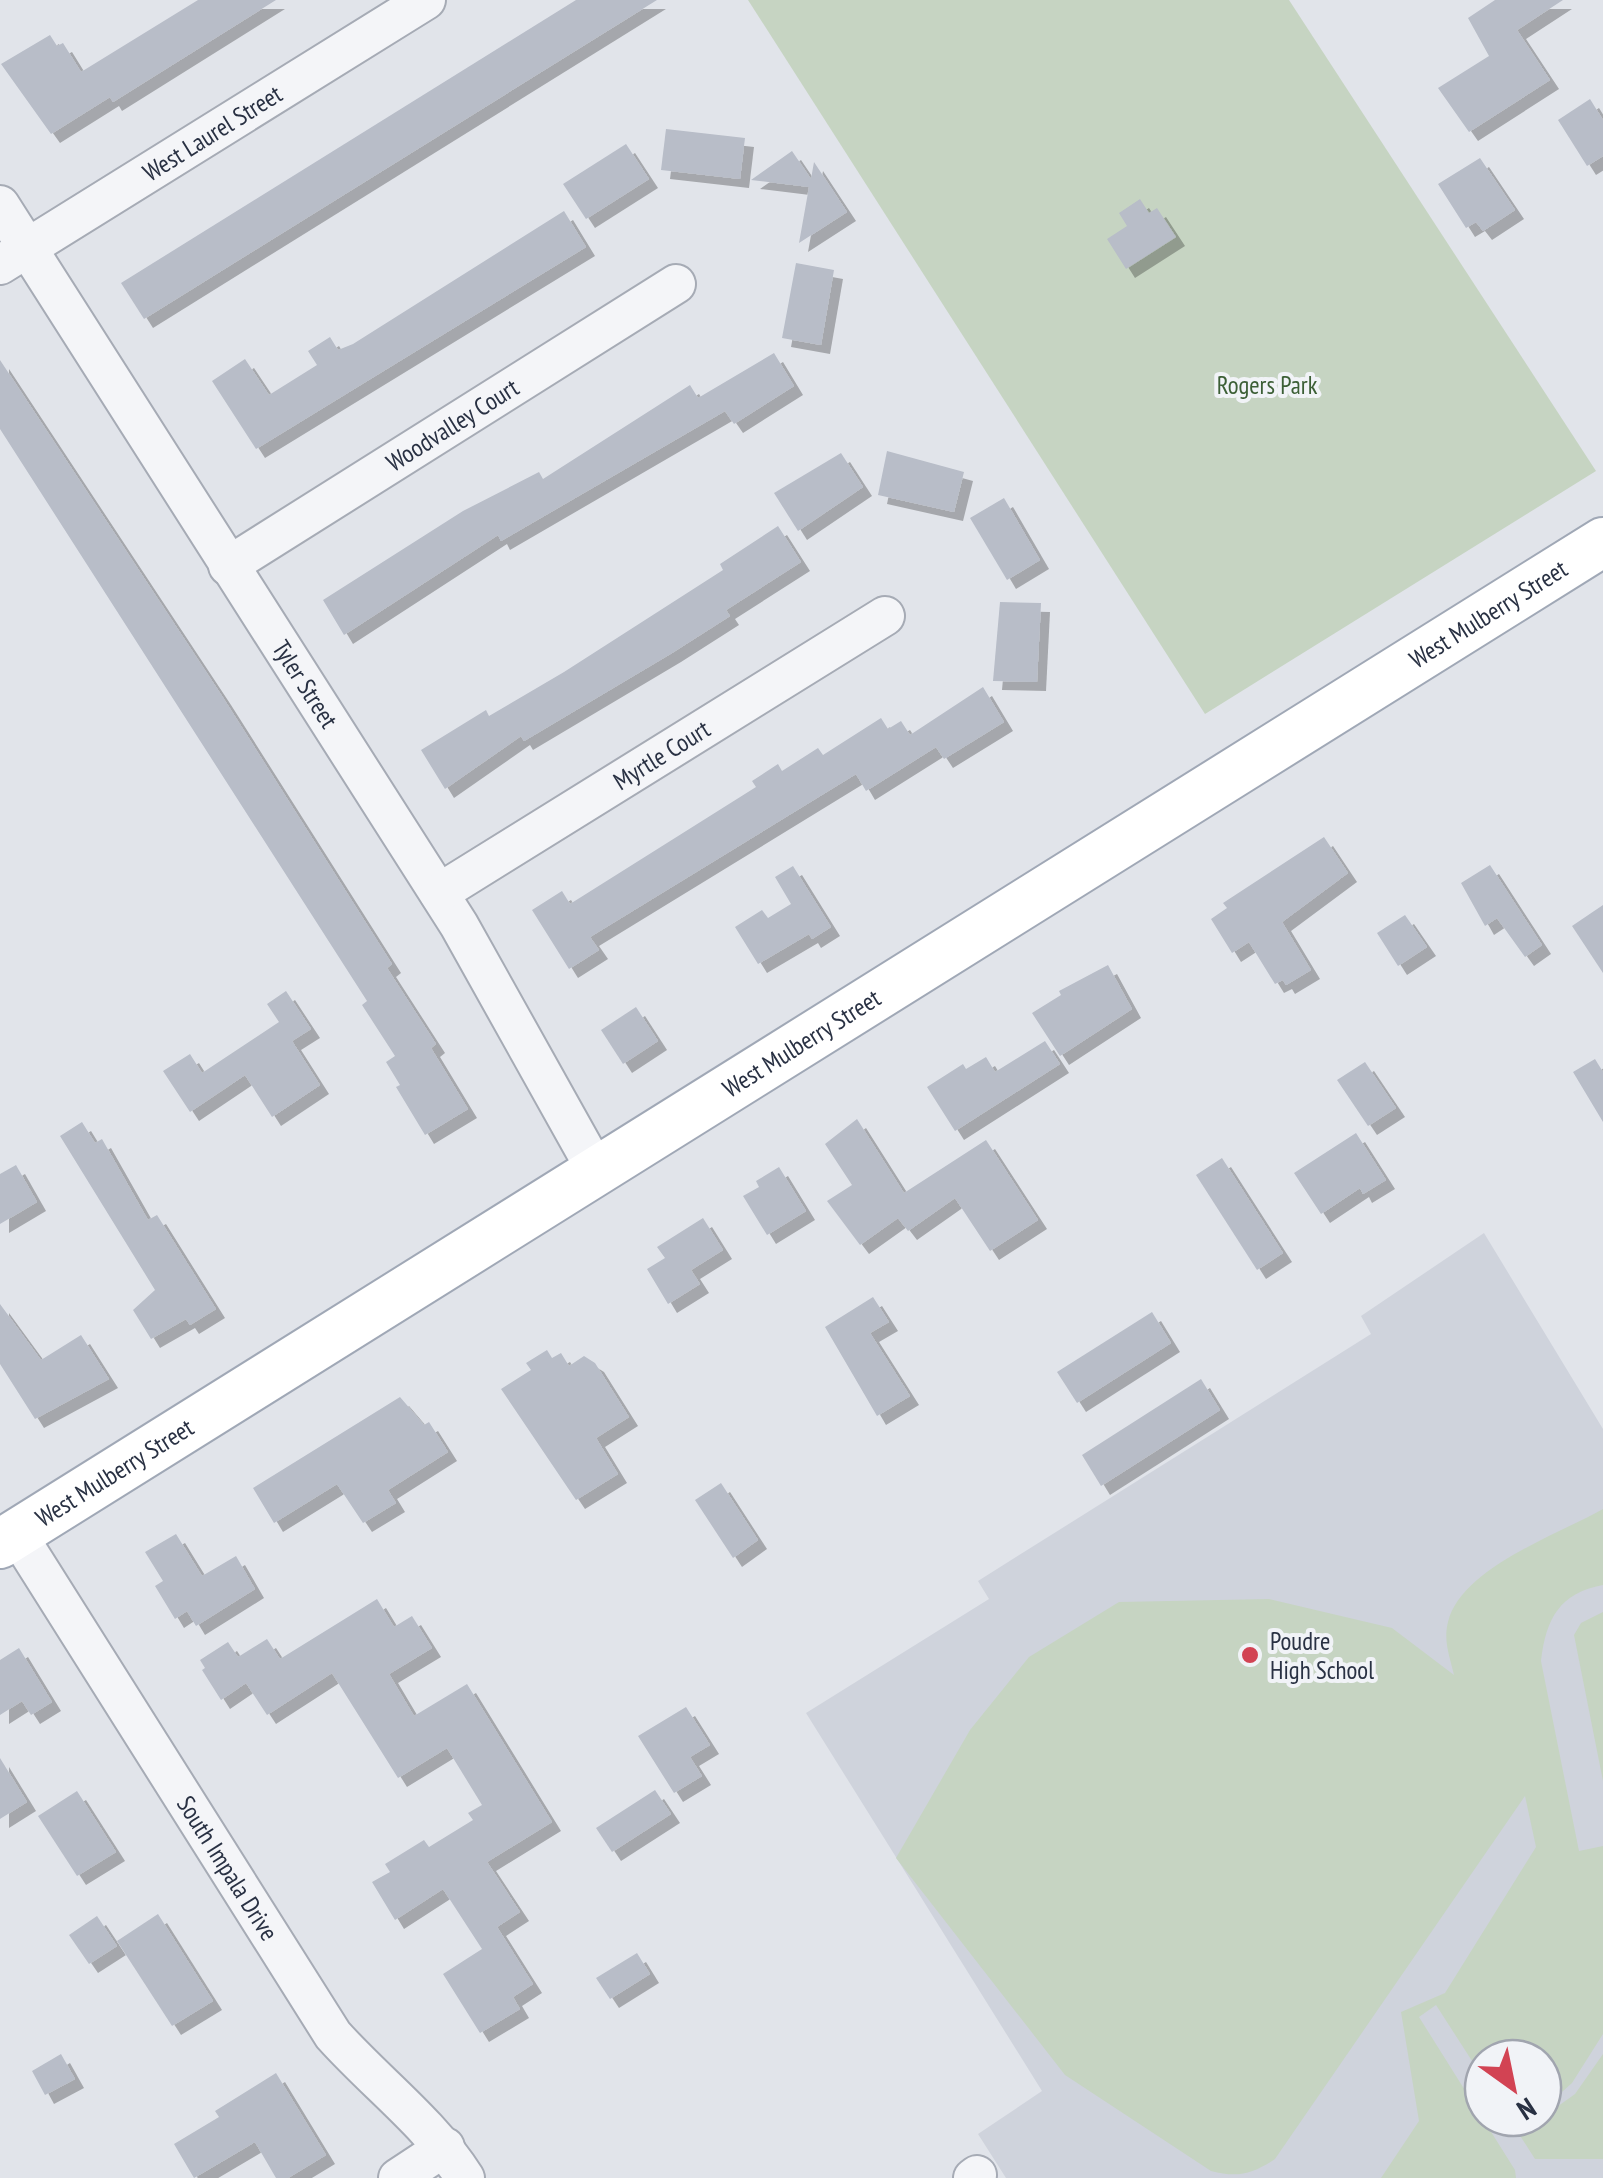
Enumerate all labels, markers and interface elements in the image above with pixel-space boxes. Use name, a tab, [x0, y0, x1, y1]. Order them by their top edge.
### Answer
street label: West Laurel Street	[137, 78, 288, 188]
park label: Rogers Park	[1217, 369, 1318, 401]
street label: Woodvalley Court	[380, 371, 525, 478]
street label: West Mulberry Street	[1403, 552, 1573, 675]
street label: Tyler Street	[265, 634, 345, 734]
street label: Myrtle Court	[607, 713, 716, 797]
street label: West Mulberry Street	[716, 982, 886, 1104]
street label: West Mulberry Street	[30, 1411, 199, 1534]
place label: Poudre High School	[1270, 1625, 1374, 1686]
marker: Poudre High School	[1239, 1644, 1261, 1666]
street label: South Impala Drive	[170, 1790, 285, 1947]
north arrow	[1463, 2038, 1563, 2138]
text: N	[1510, 2090, 1543, 2129]

